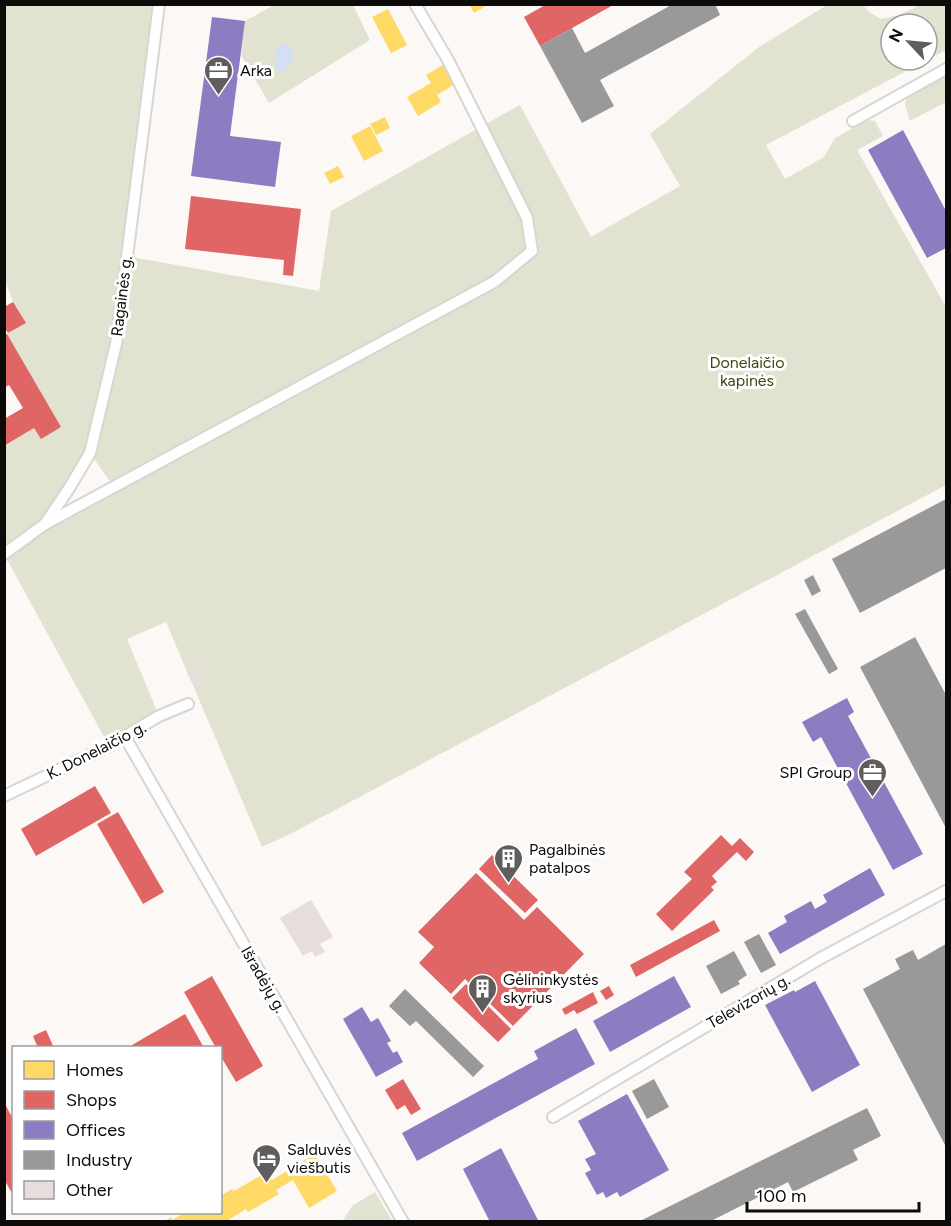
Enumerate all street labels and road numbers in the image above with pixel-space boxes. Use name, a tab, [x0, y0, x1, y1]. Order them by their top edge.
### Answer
street label: Ragainės g.	[107, 255, 136, 338]
street label: K. Donelaičio g.	[43, 717, 149, 784]
street label: Išradėjų g.	[237, 943, 290, 1016]
street label: Televizorių g.	[703, 970, 793, 1033]

